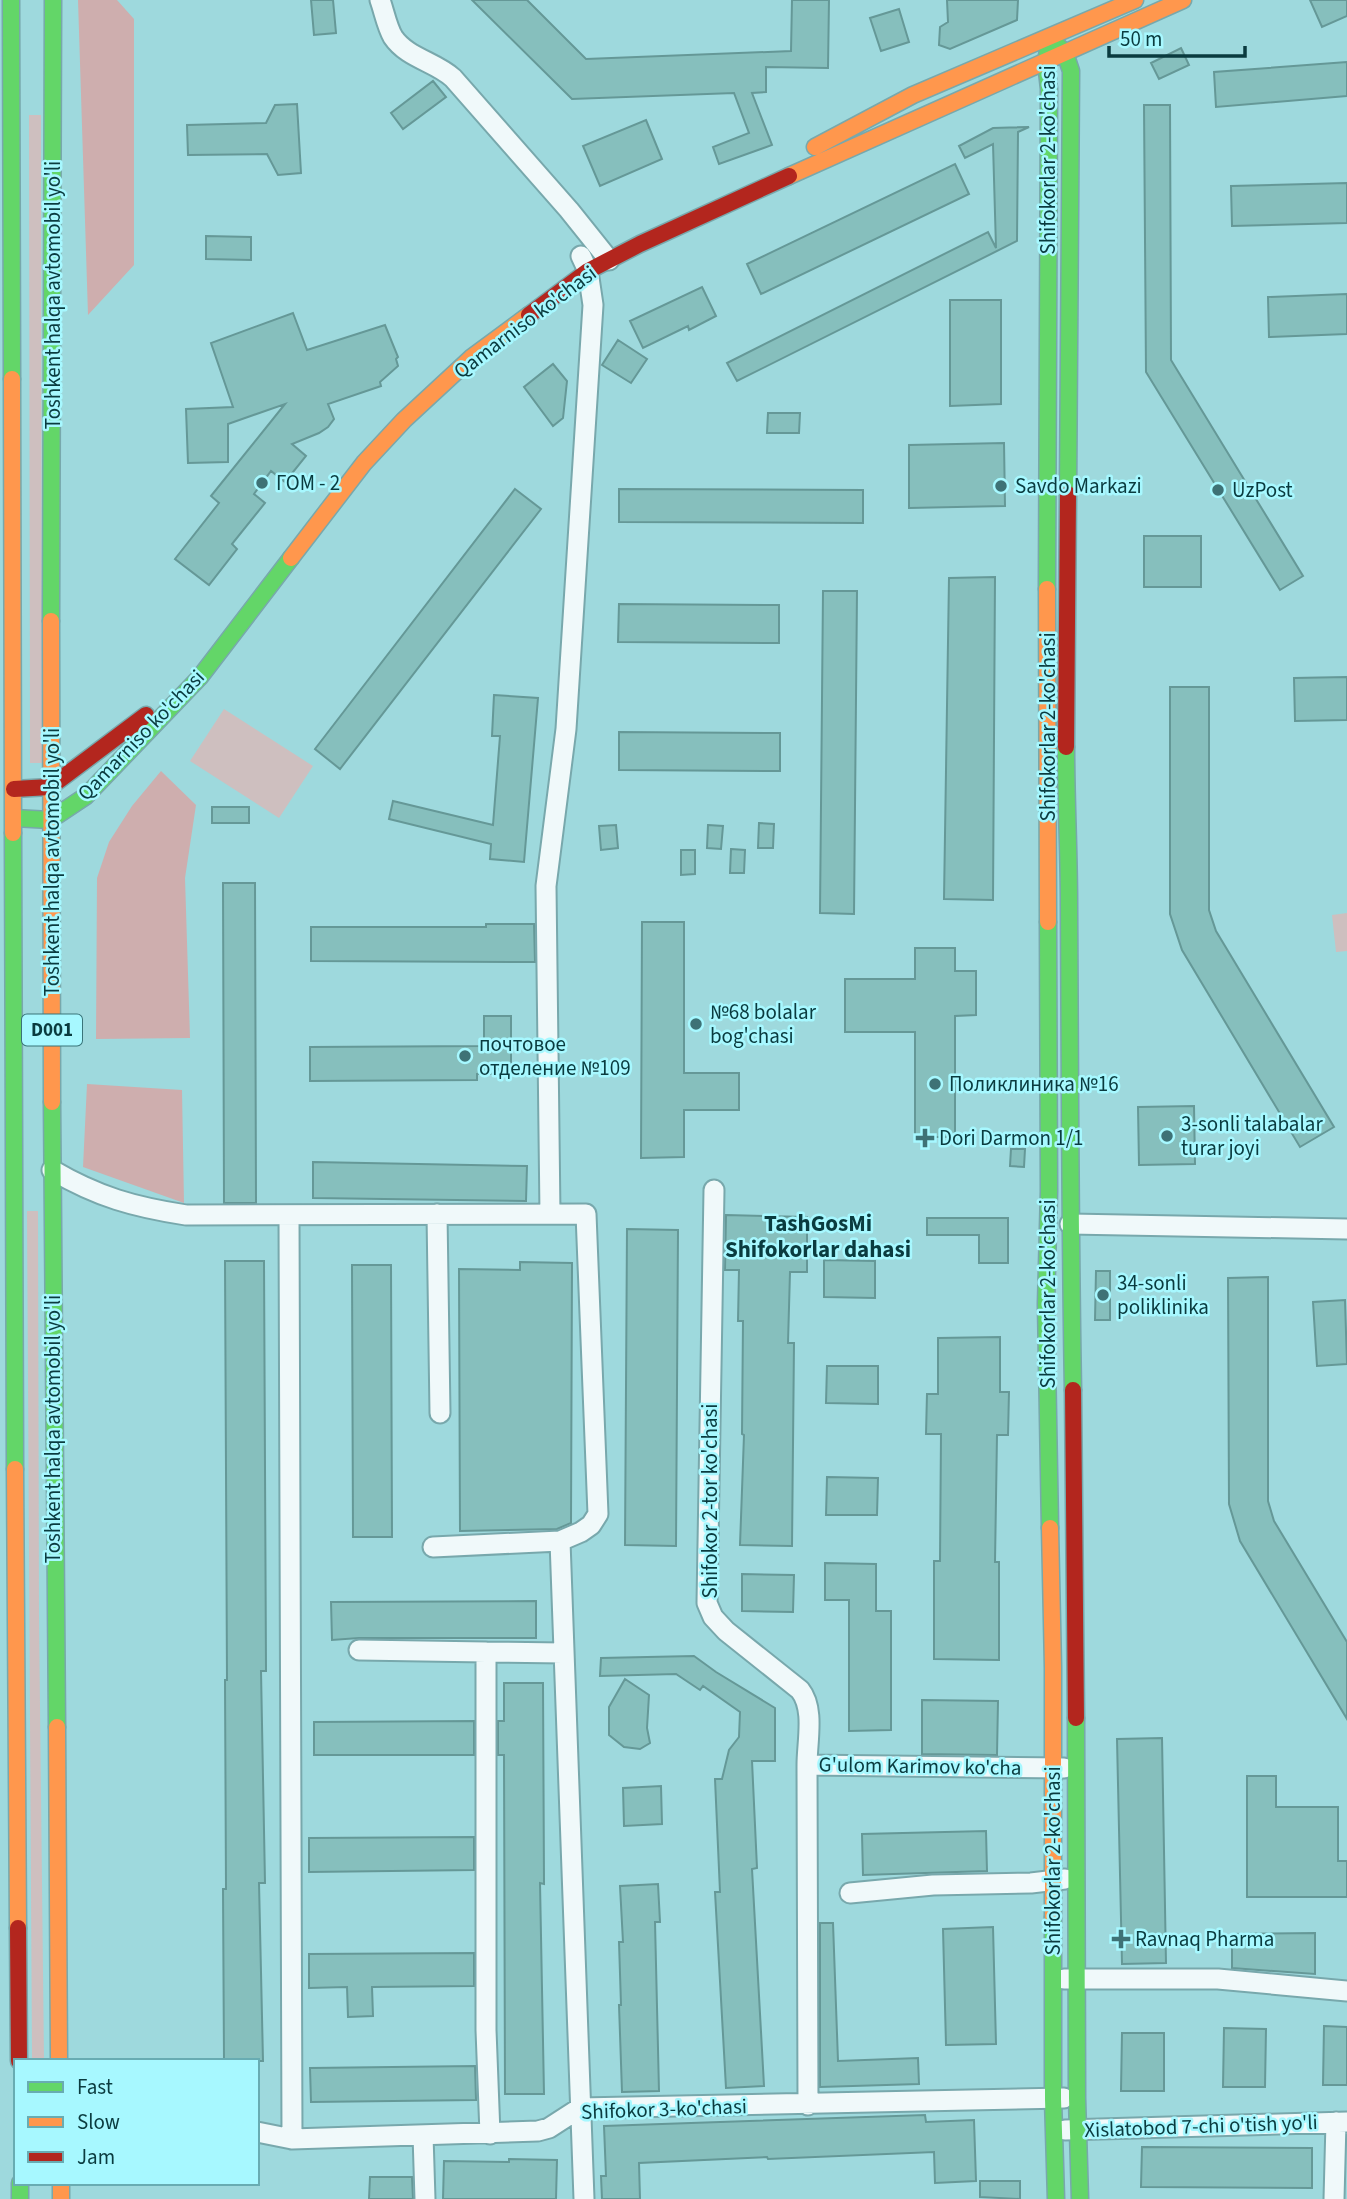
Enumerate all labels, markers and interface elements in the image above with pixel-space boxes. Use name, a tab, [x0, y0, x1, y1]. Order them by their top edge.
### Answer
scale bar	[1109, 14, 1246, 58]
text: 50 m	[1120, 24, 1162, 54]
street label: Shifokorlar 2-ko'chasi	[1033, 65, 1063, 255]
street label: Toshkent halqa avtomobil yo'li	[38, 161, 68, 429]
street label: Qamarniso ko'chasi	[447, 258, 603, 386]
place label: ГОМ - 2	[276, 468, 340, 498]
place label: Savdo Markazi	[1015, 471, 1142, 501]
marker: ГОМ - 2	[254, 475, 270, 491]
place label: UzPost	[1232, 475, 1293, 505]
marker: Savdo Markazi	[993, 478, 1009, 494]
marker: UzPost	[1210, 482, 1226, 498]
street label: Shifokorlar 2-ko'chasi	[1033, 632, 1063, 822]
street label: Qamarniso ko'chasi	[71, 663, 211, 807]
street label: Toshkent halqa avtomobil yo'li	[37, 728, 67, 996]
place label: №68 bolalar bog'chasi	[710, 997, 817, 1051]
road number: D001	[22, 1014, 82, 1046]
marker: №68 bolalar bog'chasi	[688, 1016, 704, 1032]
place label: почтовое отделение №109	[479, 1029, 631, 1083]
marker: почтовое отделение №109	[457, 1048, 473, 1064]
place label: Поликлиника №16	[949, 1069, 1119, 1099]
marker: Поликлиника №16	[927, 1076, 943, 1092]
place label: 3-sonli talabalar turar joyi	[1181, 1109, 1323, 1163]
place label: Dori Darmon 1/1	[939, 1123, 1083, 1153]
marker: 3-sonli talabalar turar joyi	[1159, 1128, 1175, 1144]
marker: Dori Darmon 1/1	[917, 1130, 933, 1146]
street label: Shifokorlar 2-ko'chasi	[1033, 1199, 1063, 1389]
district label: TashGosMi Shifokorlar dahasi	[725, 1207, 911, 1266]
place label: 34-sonli poliklinika	[1117, 1268, 1209, 1322]
marker: 34-sonli poliklinika	[1095, 1287, 1111, 1303]
street label: Toshkent halqa avtomobil yo'li	[38, 1295, 68, 1563]
street label: Shifokor 2-tor ko'chasi	[695, 1403, 725, 1599]
street label: G'ulom Karimov ko'cha	[818, 1749, 1022, 1783]
street label: Shifokorlar 2-ko'chasi	[1038, 1766, 1068, 1956]
place label: Ravnaq Pharma	[1135, 1924, 1274, 1954]
marker: Ravnaq Pharma	[1113, 1931, 1129, 1947]
legend	[14, 2059, 259, 2185]
text: Fast	[77, 2072, 113, 2102]
street label: Shifokor 3-ko'chasi	[581, 2091, 747, 2127]
text: Slow	[77, 2107, 120, 2137]
street label: Xislatobod 7-chi o'tish yo'li	[1084, 2107, 1318, 2145]
text: Jam	[77, 2142, 115, 2172]

